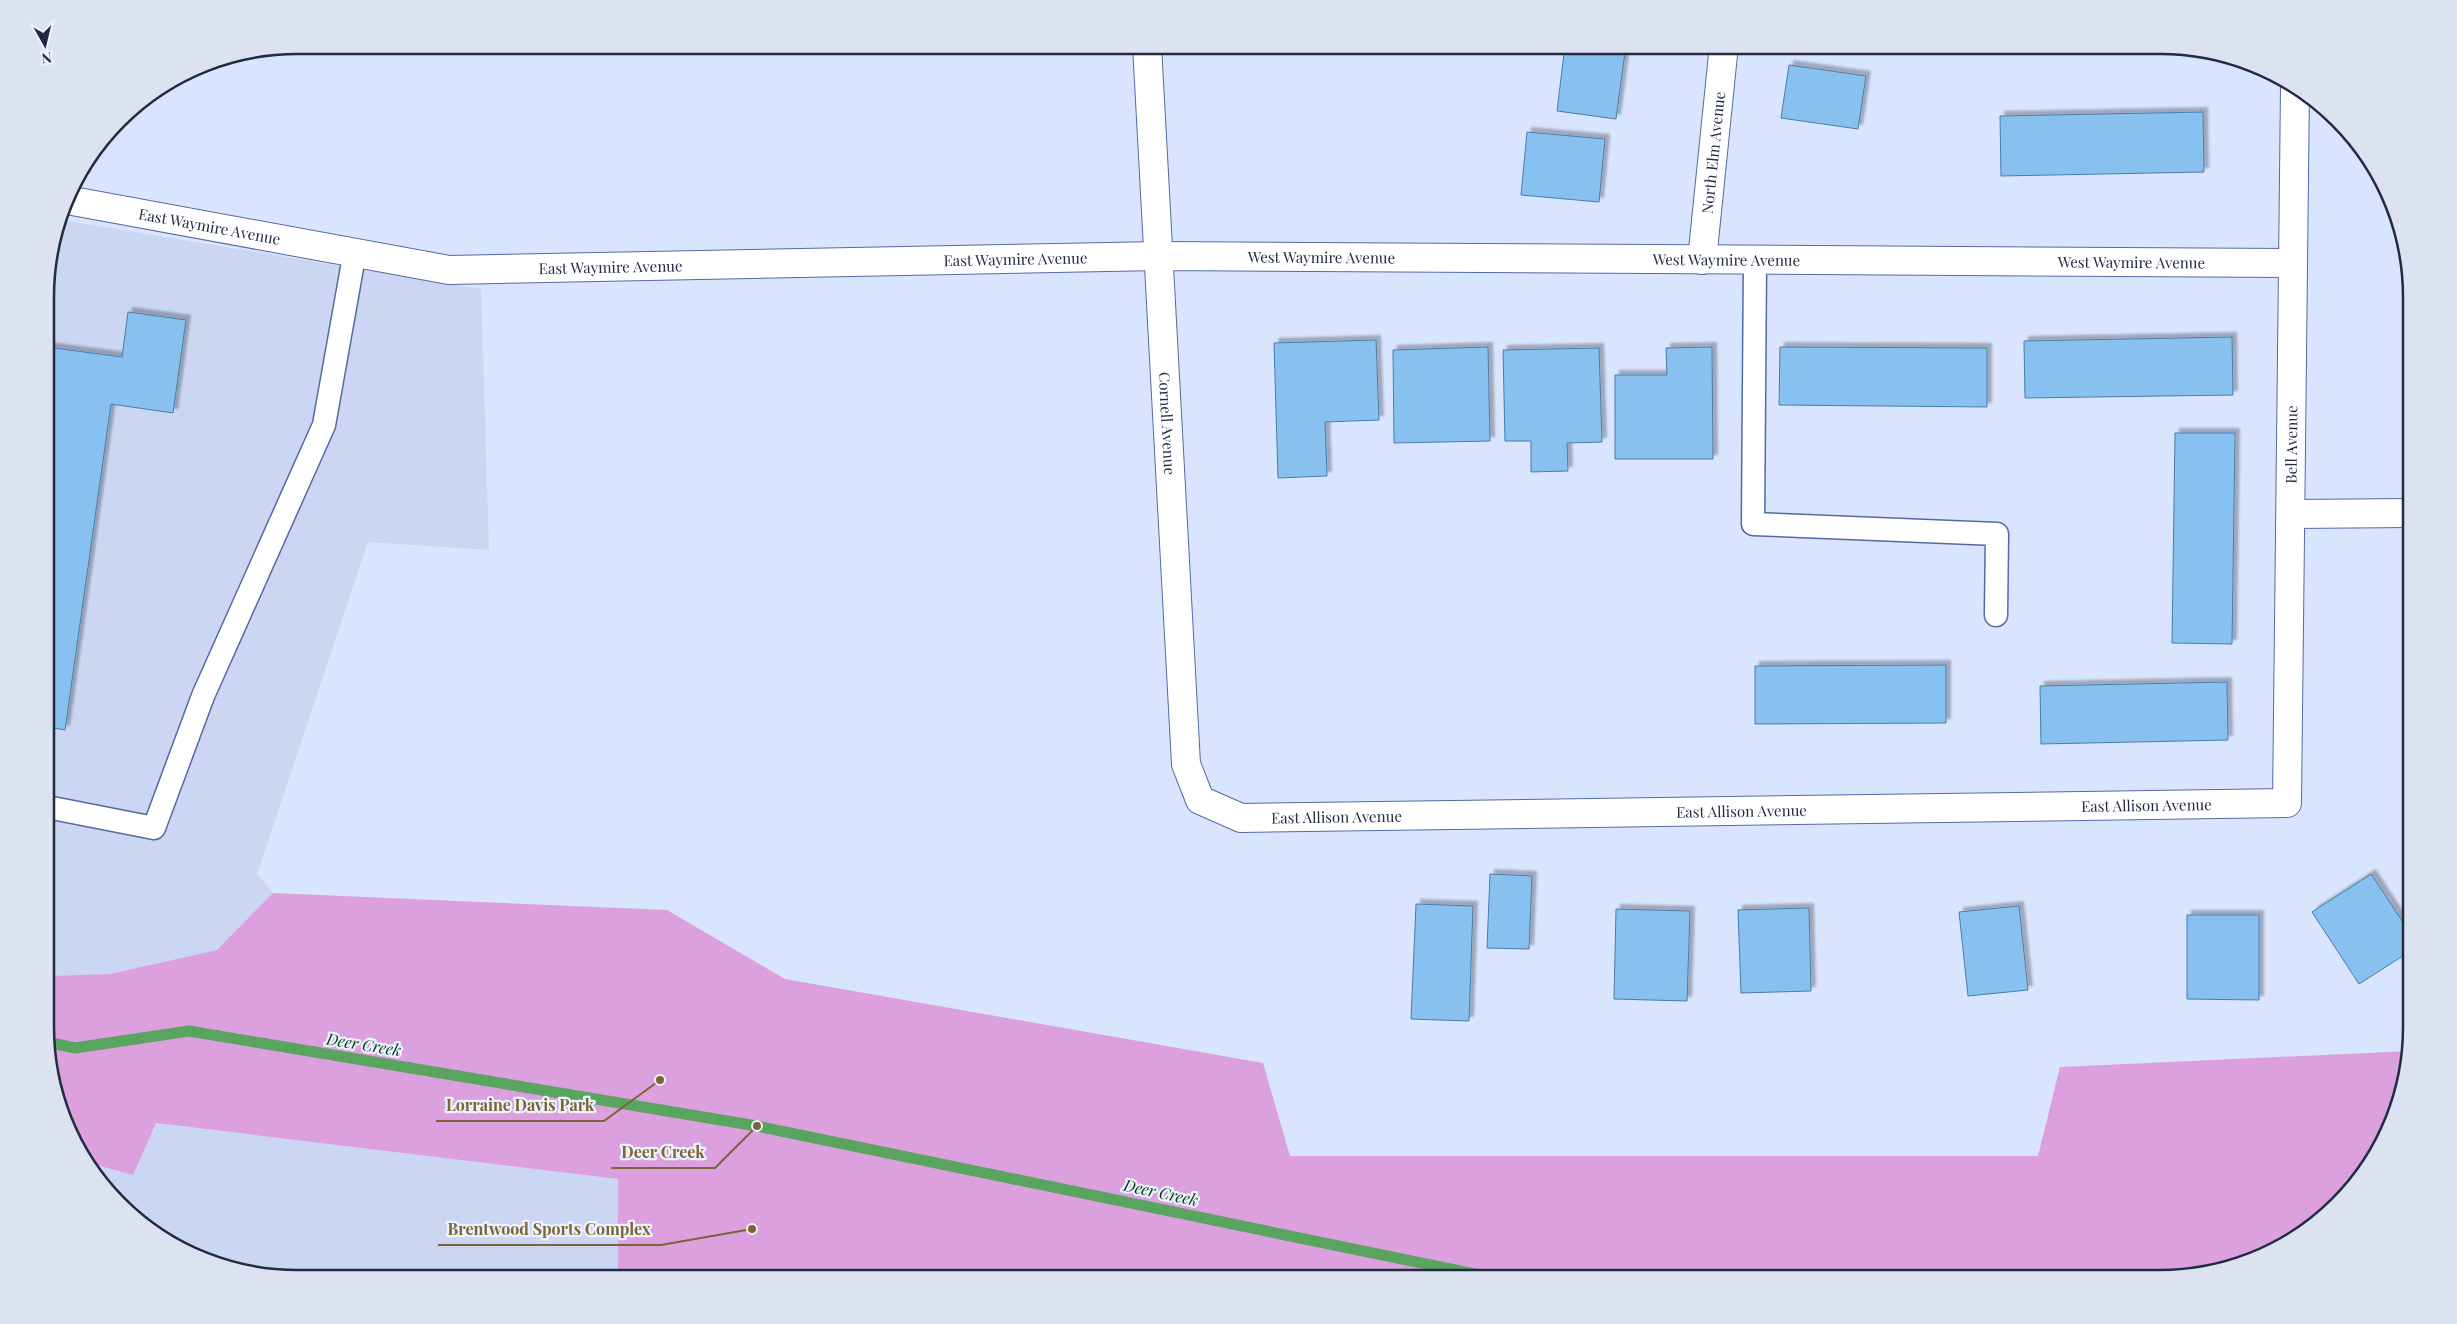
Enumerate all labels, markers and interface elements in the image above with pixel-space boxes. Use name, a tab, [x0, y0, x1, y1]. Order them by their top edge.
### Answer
north arrow	[20, 20, 70, 70]
text: N	[41, 48, 53, 68]
street label: North Elm Avenue	[1697, 91, 1729, 215]
street label: East Waymire Avenue	[137, 203, 282, 249]
street label: East Waymire Avenue	[943, 247, 1088, 270]
street label: West Waymire Avenue	[1247, 247, 1395, 267]
street label: West Waymire Avenue	[1652, 249, 1800, 270]
street label: West Waymire Avenue	[2057, 252, 2205, 272]
street label: East Waymire Avenue	[538, 255, 683, 278]
street label: Cornell Avenue	[1155, 371, 1180, 475]
street label: Bell Avenue	[2281, 405, 2301, 484]
street label: East Allison Avenue	[2081, 794, 2212, 816]
street label: East Allison Avenue	[1676, 800, 1807, 822]
street label: East Allison Avenue	[1271, 806, 1402, 828]
water label: Deer Creek	[324, 1028, 403, 1060]
callout: Lorraine Davis Park	[436, 1090, 604, 1121]
text: Lorraine Davis Park	[446, 1094, 595, 1115]
callout: Deer Creek	[611, 1137, 715, 1168]
text: Deer Creek	[621, 1141, 705, 1162]
water label: Deer Creek	[1121, 1174, 1200, 1210]
callout: Brentwood Sports Complex	[438, 1214, 661, 1245]
text: Brentwood Sports Complex	[448, 1218, 651, 1239]

